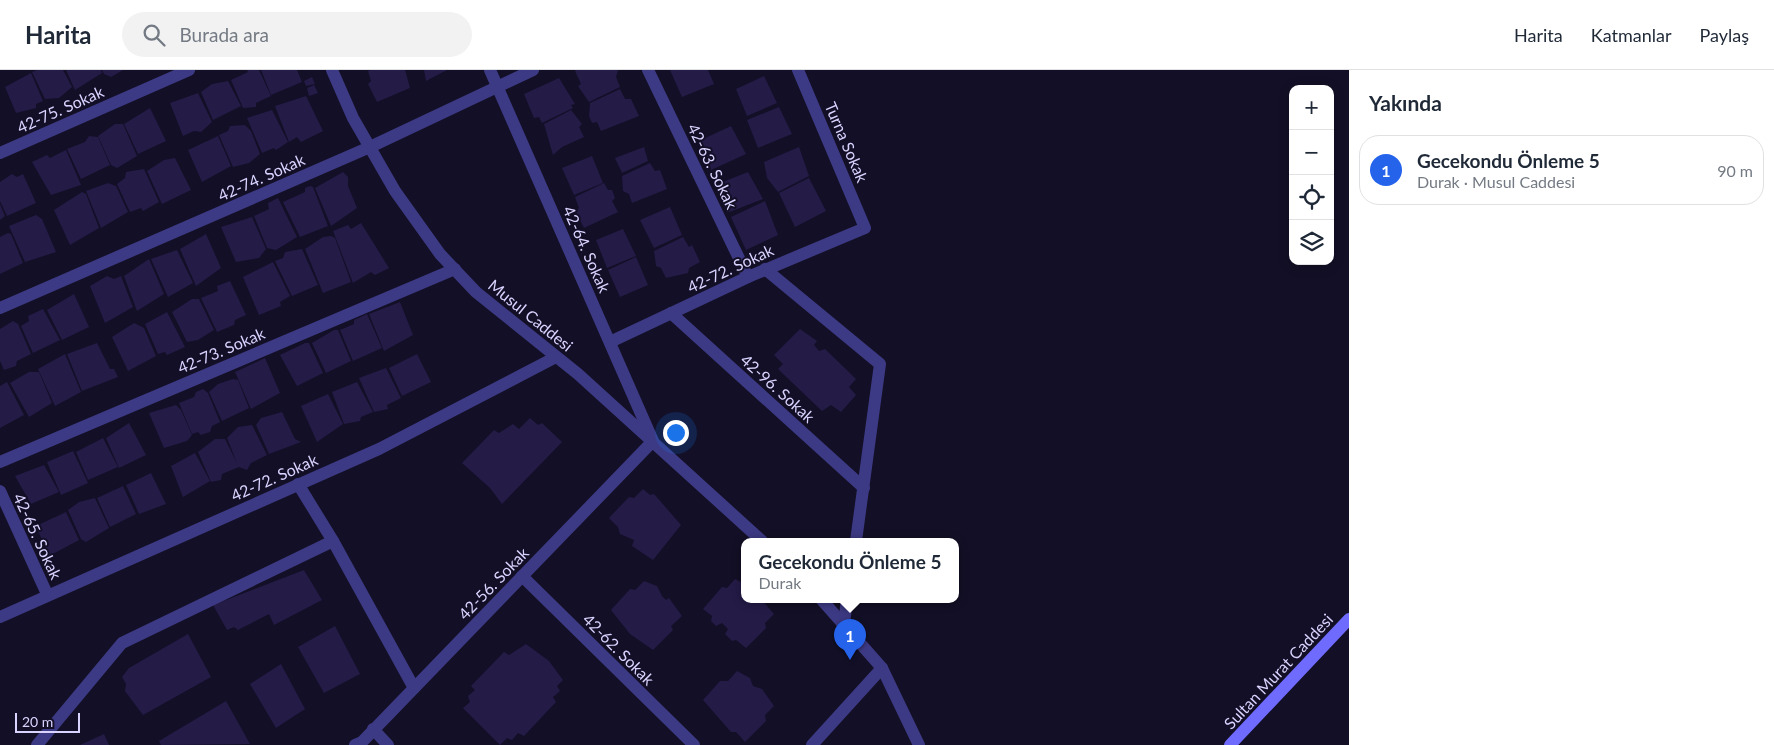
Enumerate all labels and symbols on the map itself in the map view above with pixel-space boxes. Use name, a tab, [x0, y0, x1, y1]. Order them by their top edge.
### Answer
street label: 42-75. Sokak	[14, 81, 107, 137]
street label: Turna Sokak	[822, 99, 873, 186]
street label: 42-63. Sokak	[684, 120, 742, 213]
street label: 42-74. Sokak	[215, 149, 308, 205]
street label: 42-64. Sokak	[559, 203, 615, 296]
street label: 42-72. Sokak	[684, 239, 777, 296]
street label: Musul Caddesi	[485, 275, 577, 355]
street label: 42-73. Sokak	[175, 323, 268, 377]
street label: 42-96. Sokak	[737, 350, 819, 427]
your location	[663, 420, 689, 446]
street label: 42-72. Sokak	[228, 449, 321, 505]
street label: 42-65. Sokak	[10, 490, 67, 583]
street label: 42-56. Sokak	[454, 542, 533, 623]
street label: 42-62. Sokak	[579, 609, 659, 689]
street label: Sultan Murat Caddesi	[1220, 609, 1336, 733]
pin: 1	[834, 619, 866, 660]
scale bar	[15, 710, 80, 733]

